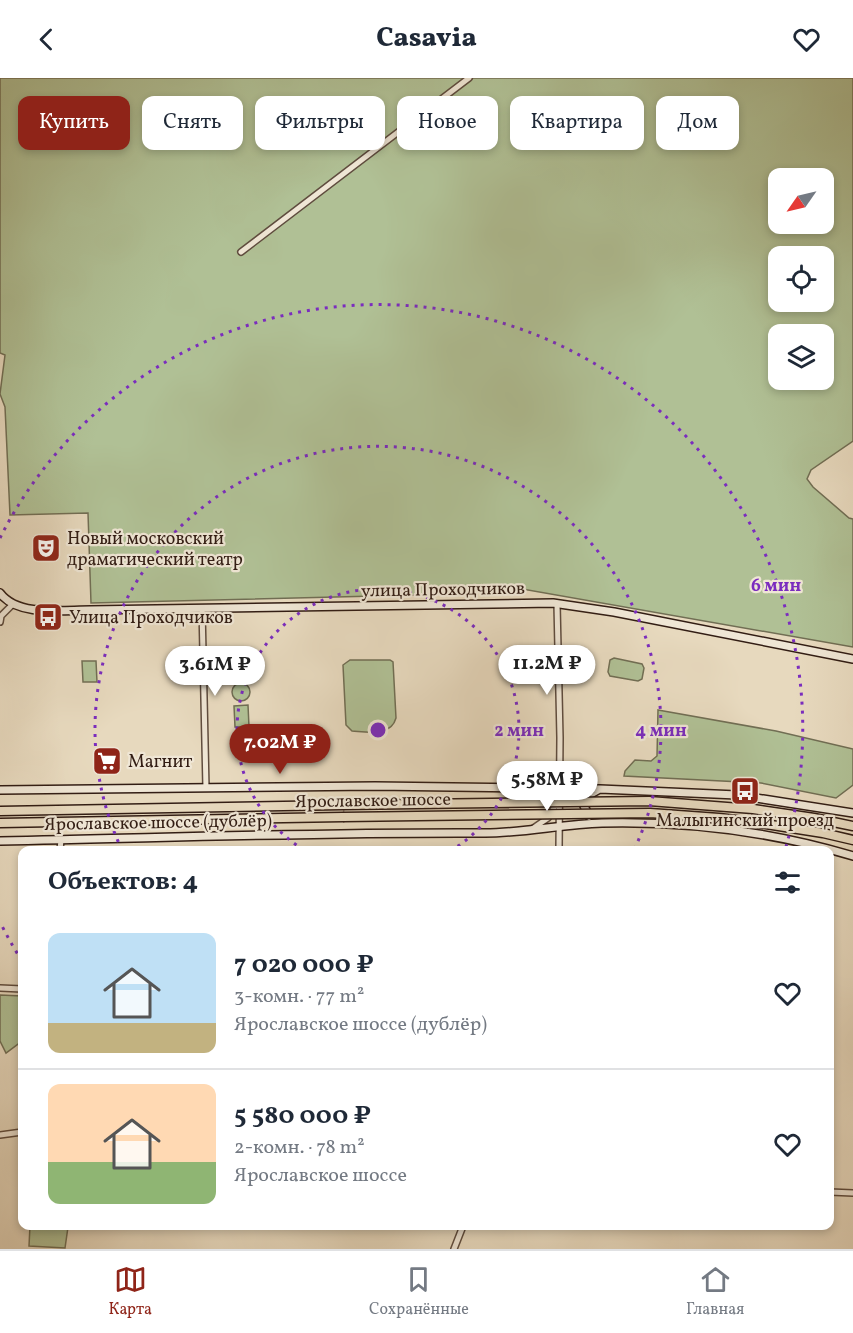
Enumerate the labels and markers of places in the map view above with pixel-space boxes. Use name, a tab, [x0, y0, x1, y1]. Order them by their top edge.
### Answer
place label: Новый московский драматический театр	[67, 527, 243, 573]
theatre icon: Новый московский драматический театр	[30, 532, 62, 564]
bus stop icon: Улица Проходчиков	[32, 601, 64, 633]
place label: Улица Проходчиков	[69, 606, 233, 631]
pin: 11.2M ₽	[492, 645, 602, 696]
pin: 3.61M ₽	[160, 646, 270, 697]
centre of rings	[368, 720, 388, 740]
pin: 7.02M ₽	[225, 724, 335, 775]
supermarket icon: Магнит	[91, 745, 123, 777]
place label: Магнит	[128, 750, 192, 775]
pin: 5.58M ₽	[492, 761, 602, 812]
bus stop icon: Малыгинский проезд	[729, 775, 761, 807]
place label: Малыгинский проезд	[656, 809, 834, 834]

